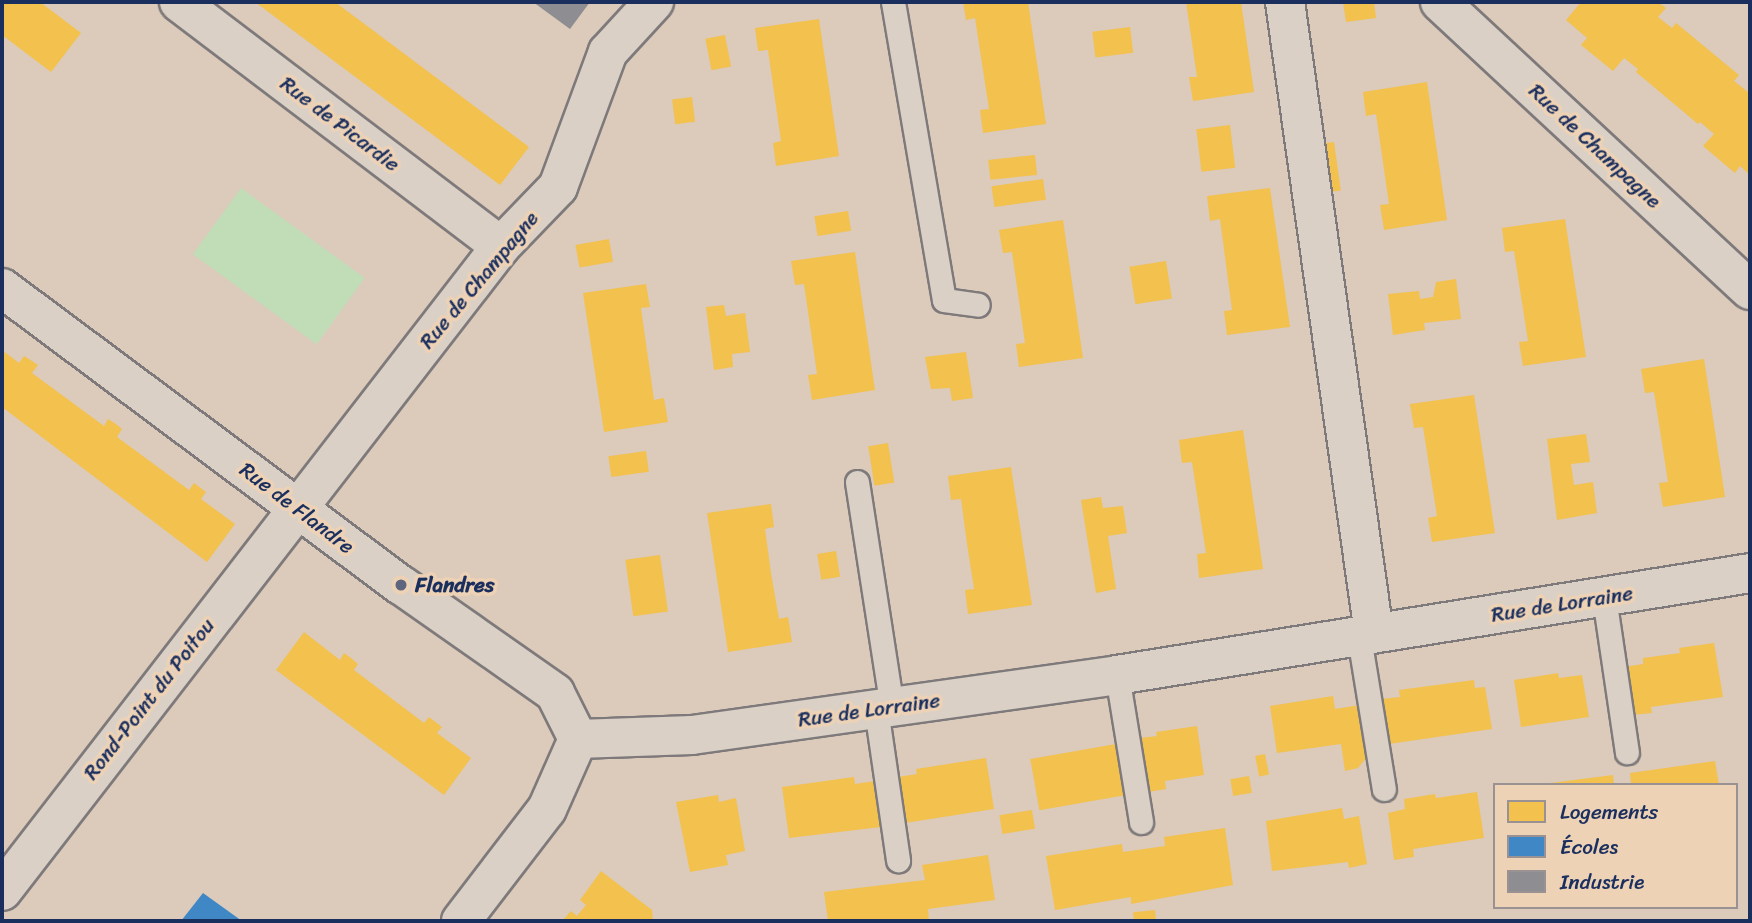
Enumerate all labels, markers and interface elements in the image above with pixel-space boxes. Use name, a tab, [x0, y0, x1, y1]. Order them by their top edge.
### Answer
street label: Rue de Picardie	[275, 71, 405, 177]
street label: Rue de Champagne	[1523, 78, 1667, 214]
street label: Rue de Champagne	[414, 206, 544, 354]
street label: Rue de Flandre	[235, 457, 359, 559]
place label: Flandres	[415, 572, 494, 598]
marker: Flandres	[393, 577, 409, 593]
street label: Rue de Lorraine	[1489, 580, 1635, 628]
street label: Rond-Point du Poitou	[78, 613, 220, 785]
street label: Rue de Lorraine	[796, 688, 942, 732]
legend	[1493, 783, 1738, 909]
text: Logements	[1560, 793, 1658, 831]
text: Écoles	[1560, 828, 1618, 866]
text: Industrie	[1560, 863, 1644, 901]

